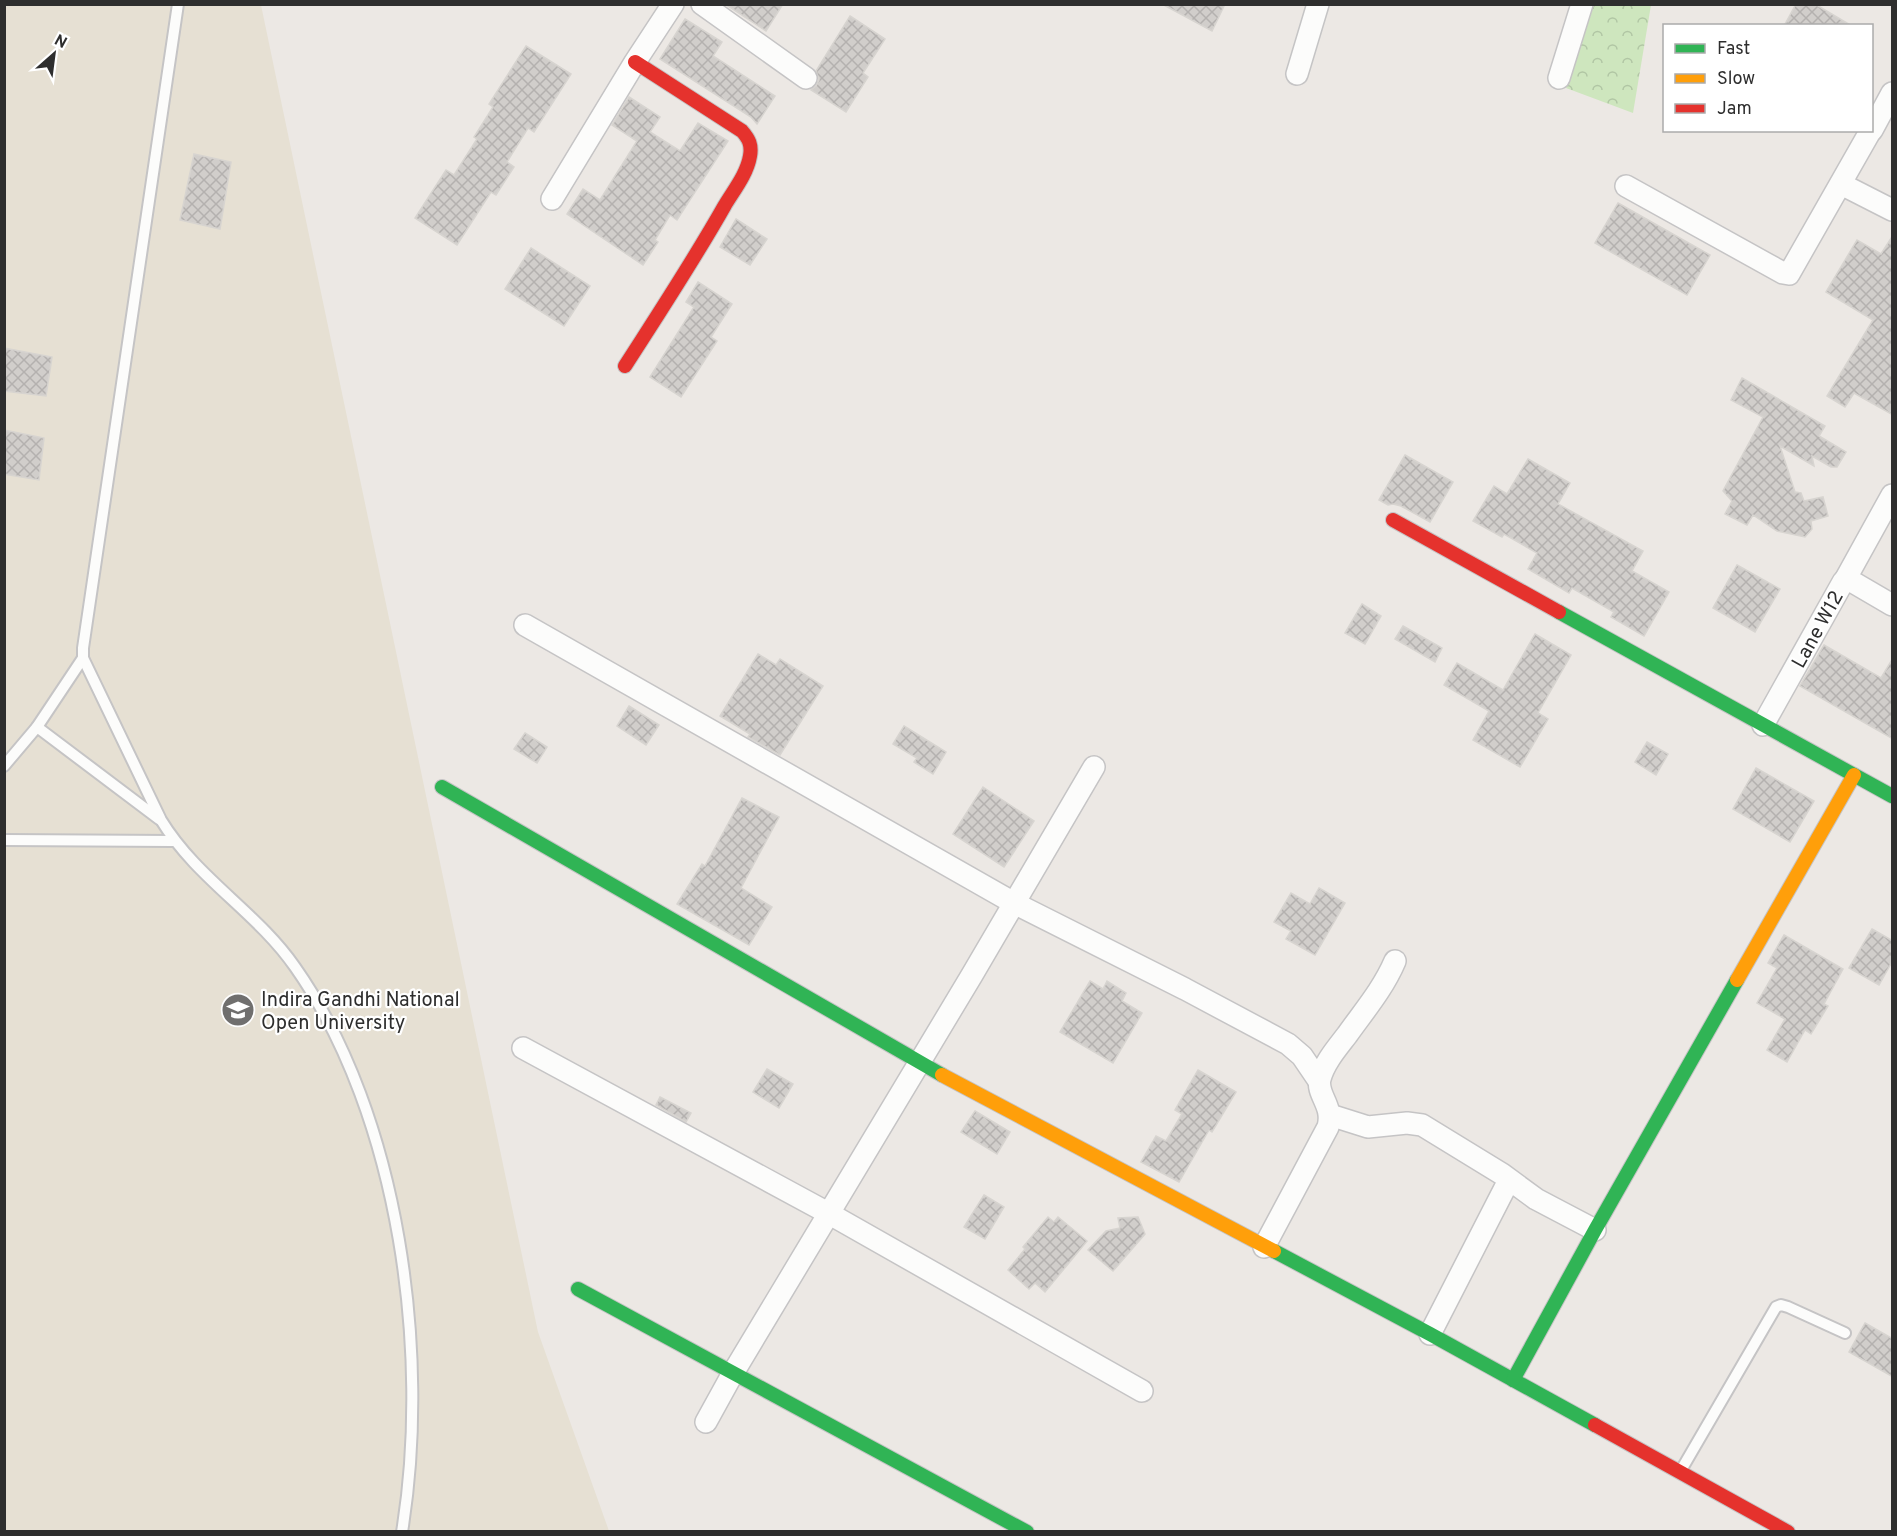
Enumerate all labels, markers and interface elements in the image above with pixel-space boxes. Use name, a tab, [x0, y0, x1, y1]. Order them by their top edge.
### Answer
north arrow	[24, 24, 84, 84]
legend	[1663, 24, 1873, 132]
text: N	[50, 31, 70, 54]
text: Fast	[1717, 38, 1750, 61]
text: Slow	[1717, 68, 1755, 91]
text: Jam	[1717, 98, 1752, 121]
street label: Lane W12	[1787, 586, 1851, 673]
place label: Indira Gandhi National Open University	[261, 988, 460, 1037]
school or university icon: Indira Gandhi National Open University	[220, 992, 256, 1028]

